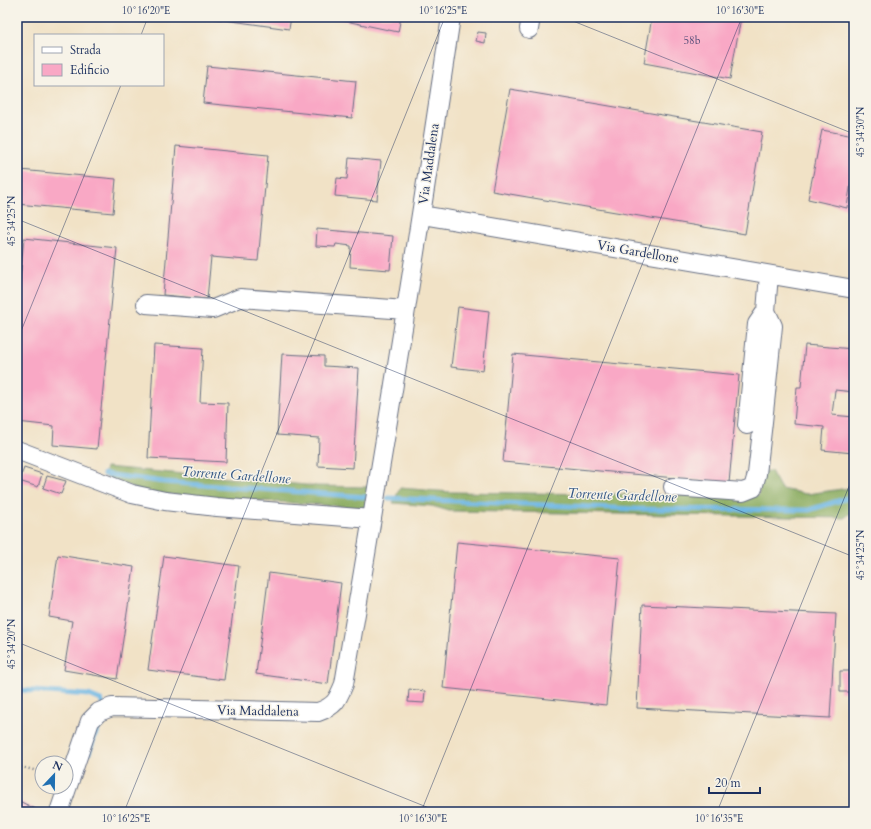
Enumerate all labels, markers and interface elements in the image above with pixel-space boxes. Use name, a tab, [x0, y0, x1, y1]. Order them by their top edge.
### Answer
text: 10°16'20"E	[122, 4, 170, 18]
text: 10°16'25"E	[419, 4, 467, 18]
text: 10°16'30"E	[716, 4, 764, 18]
house number: 58b	[683, 33, 701, 48]
legend	[34, 34, 164, 86]
text: Strada	[70, 42, 102, 58]
text: Edificio	[70, 62, 110, 78]
text: 45°34'30"N	[854, 106, 868, 157]
street label: Via Maddalena	[414, 122, 444, 206]
text: 45°34'25"N	[5, 195, 19, 246]
street label: Via Gardellone	[596, 236, 680, 268]
water label: Torrente Gardellone	[181, 462, 292, 488]
water label: Torrente Gardellone	[567, 484, 678, 506]
text: 45°34'25"N	[854, 529, 868, 580]
text: 45°34'20"N	[5, 618, 19, 669]
street label: Via Maddalena	[217, 701, 299, 721]
north arrow	[34, 755, 74, 795]
text: N	[50, 757, 65, 775]
scale bar	[709, 769, 760, 795]
text: 20 m	[715, 775, 742, 791]
text: 10°16'25"E	[102, 812, 150, 826]
text: 10°16'30"E	[399, 812, 447, 826]
text: 10°16'35"E	[695, 812, 743, 826]

